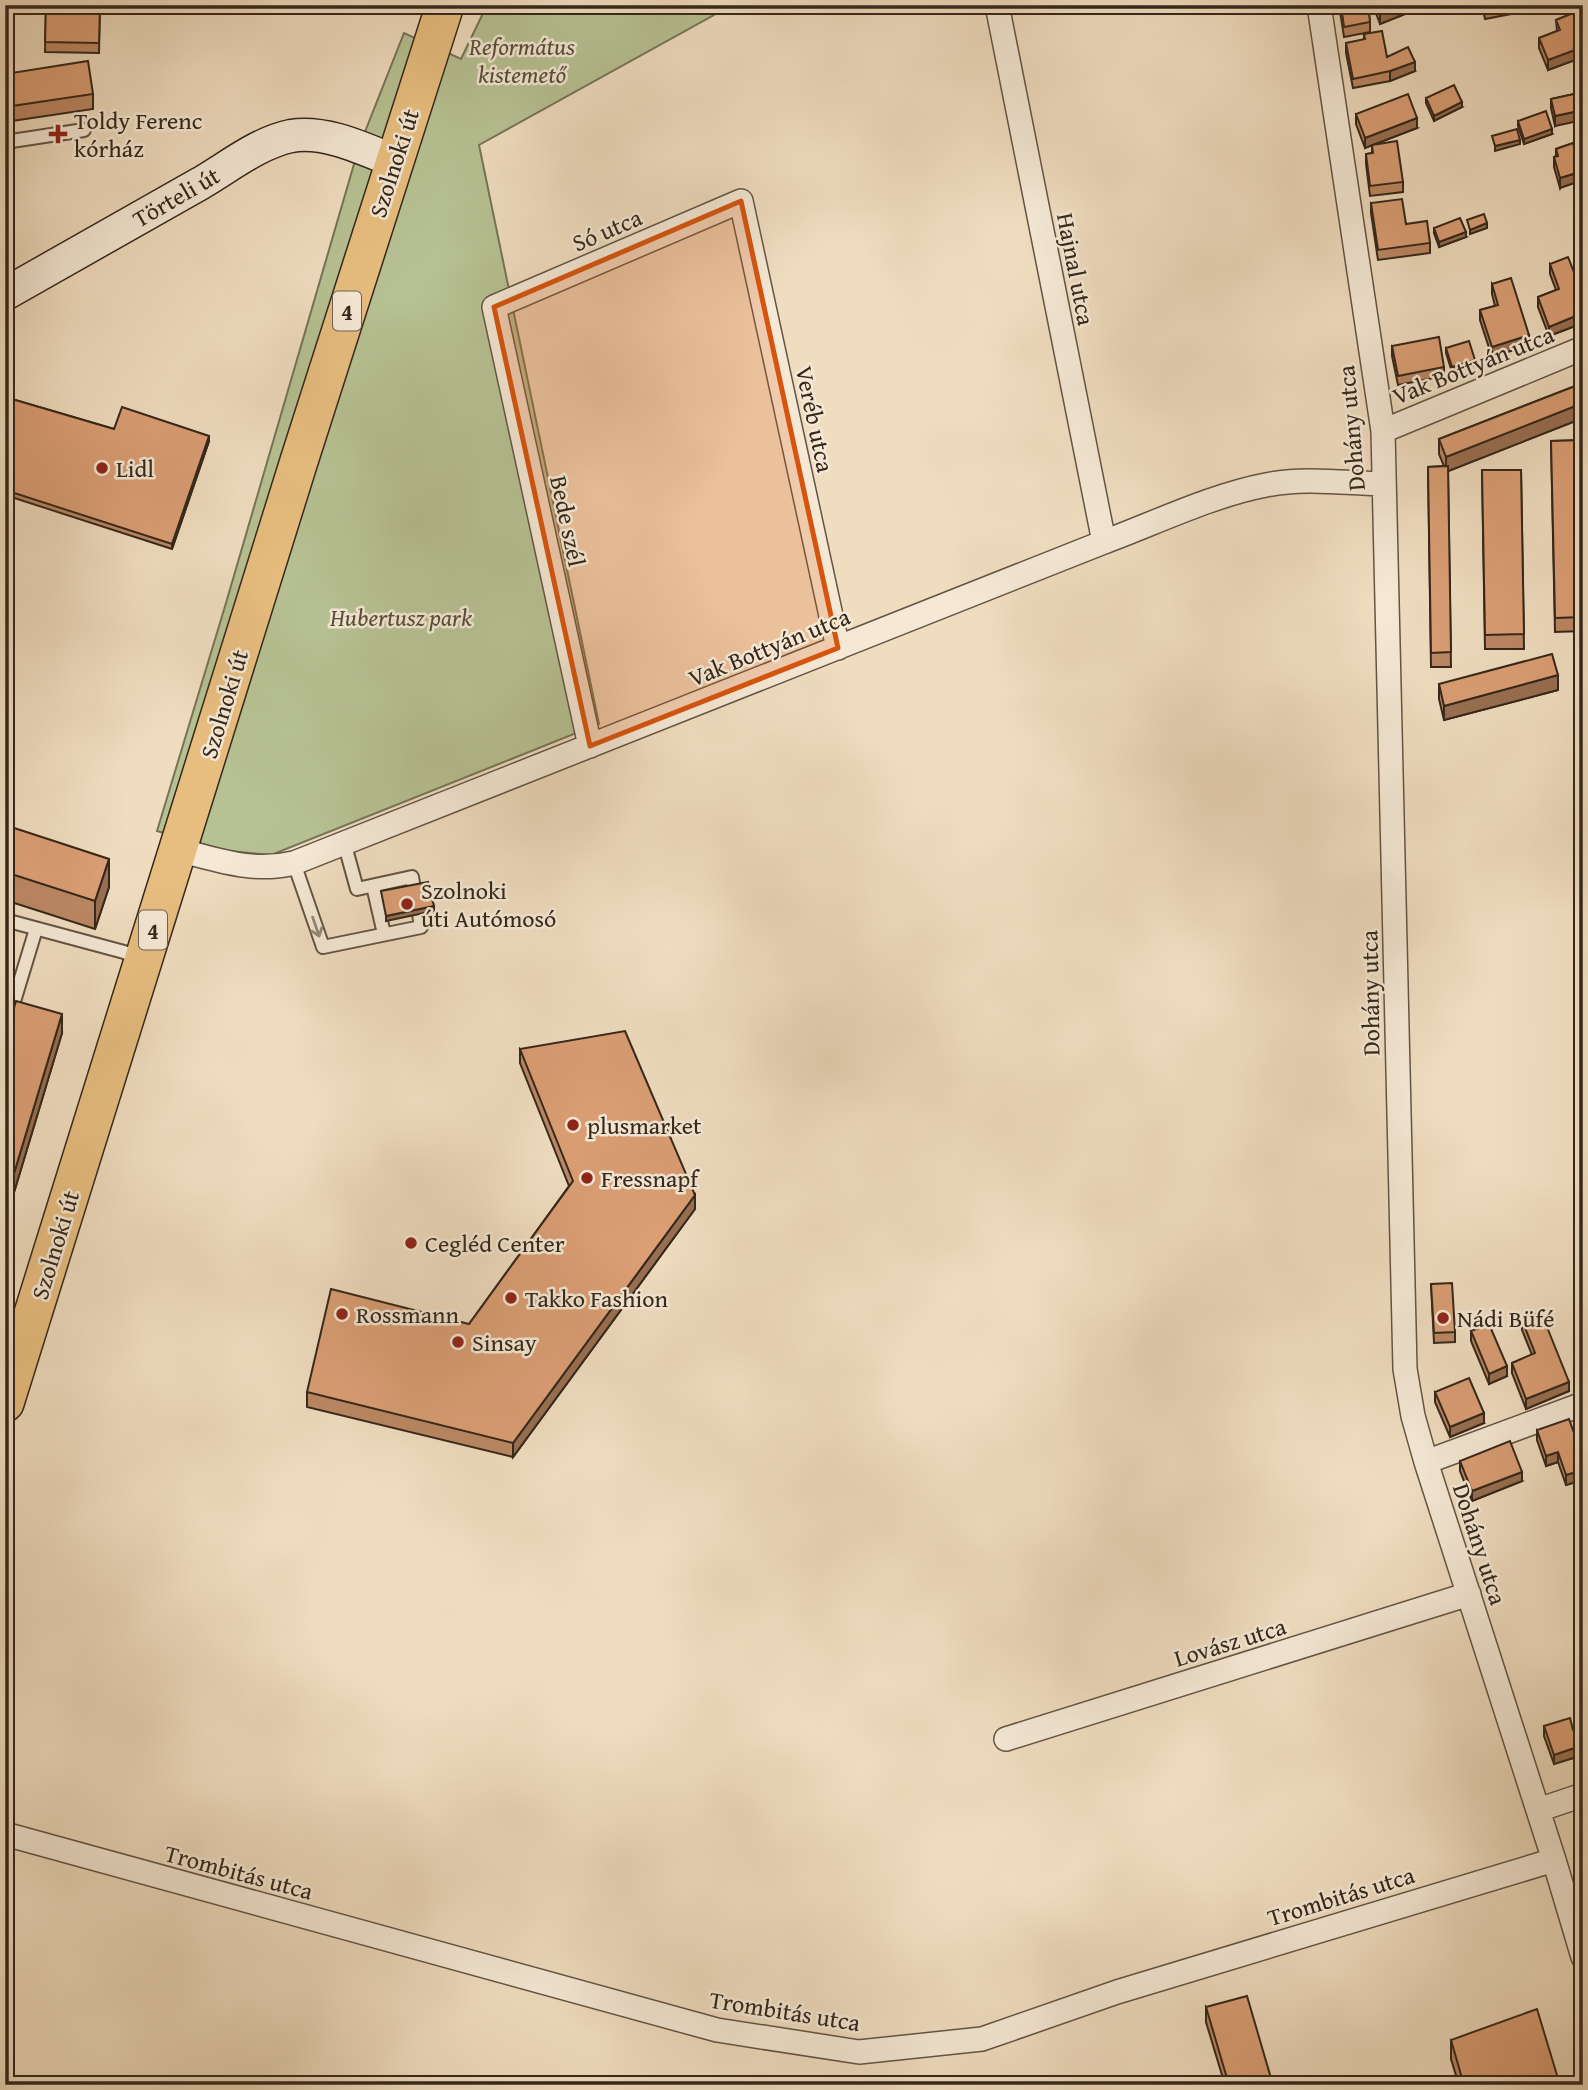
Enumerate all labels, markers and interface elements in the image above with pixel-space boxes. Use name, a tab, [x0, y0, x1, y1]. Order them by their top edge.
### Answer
park label: Református kistemető	[468, 29, 575, 92]
place label: Toldy Ferenc kórház	[74, 103, 203, 166]
street label: Szolnoki út	[360, 104, 428, 222]
marker: Toldy Ferenc kórház	[48, 124, 68, 144]
street label: Törteli út	[126, 158, 227, 236]
street label: Só utca	[567, 199, 648, 260]
street label: Hajnal utca	[1048, 210, 1104, 329]
road number: 4	[333, 292, 361, 330]
street label: Vak Bottyán utca	[1387, 316, 1560, 413]
street label: Veréb utca	[787, 363, 843, 476]
street label: Dohány utca	[1328, 363, 1374, 492]
place label: Lidl	[116, 451, 154, 486]
marker: Lidl	[94, 460, 110, 476]
street label: Bede szél	[541, 472, 595, 570]
street label: Vak Bottyán utca	[683, 598, 856, 695]
park label: Hubertusz park	[329, 600, 472, 635]
street label: Szolnoki út	[191, 645, 257, 763]
place label: Szolnoki úti Autómosó	[421, 873, 556, 936]
marker: Szolnoki úti Autómosó	[399, 896, 415, 912]
road number: 4	[139, 911, 167, 950]
one-way arrow	[310, 916, 323, 938]
street label: Dohány utca	[1351, 929, 1389, 1056]
place label: plusmarket	[587, 1108, 702, 1143]
marker: plusmarket	[565, 1117, 581, 1133]
place label: Fressnapf	[601, 1161, 700, 1196]
marker: Fressnapf	[579, 1170, 595, 1186]
street label: Szolnoki út	[22, 1186, 88, 1304]
place label: Cegléd Center	[425, 1226, 565, 1261]
marker: Cegléd Center	[403, 1235, 419, 1251]
place label: Takko Fashion	[525, 1281, 668, 1316]
marker: Takko Fashion	[503, 1290, 519, 1306]
place label: Rossmann	[356, 1297, 460, 1332]
place label: Nádi Büfé	[1457, 1301, 1554, 1336]
marker: Rossmann	[334, 1306, 350, 1322]
marker: Nádi Büfé	[1435, 1310, 1451, 1326]
place label: Sinsay	[472, 1325, 537, 1360]
marker: Sinsay	[450, 1334, 466, 1350]
street label: Dohány utca	[1444, 1479, 1516, 1610]
street label: Lovász utca	[1170, 1608, 1291, 1676]
street label: Trombitás utca	[161, 1835, 318, 1909]
street label: Trombitás utca	[1263, 1857, 1419, 1935]
street label: Trombitás utca	[707, 1982, 863, 2040]

